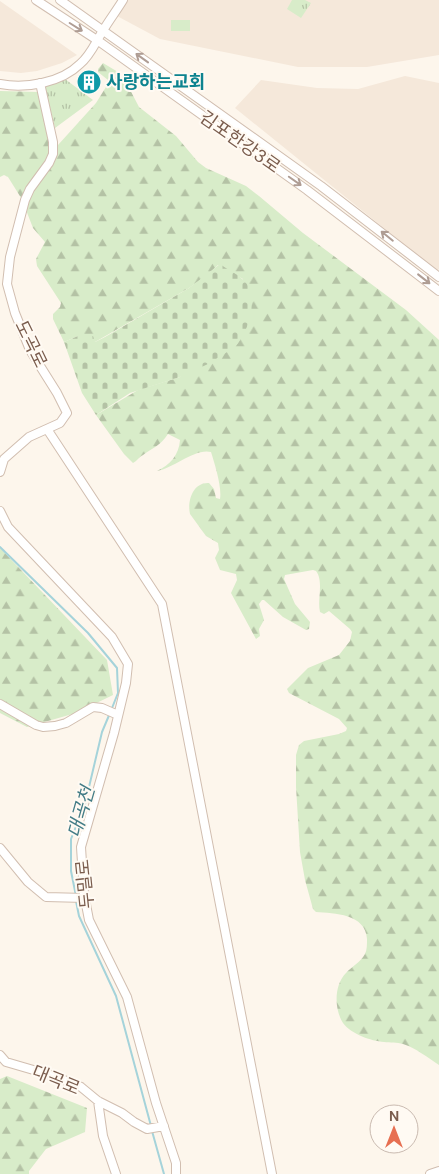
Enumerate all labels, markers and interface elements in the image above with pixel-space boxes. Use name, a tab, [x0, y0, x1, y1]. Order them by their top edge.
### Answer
one-way arrow	[69, 22, 83, 32]
one-way arrow	[136, 53, 149, 64]
building icon: 사랑하는교회	[76, 69, 102, 95]
place label: 사랑하는교회	[106, 70, 205, 94]
street label: 김포한강3로	[195, 105, 285, 179]
one-way arrow	[288, 176, 302, 186]
one-way arrow	[381, 230, 394, 241]
one-way arrow	[418, 274, 431, 285]
street label: 도곡로	[9, 316, 53, 372]
water label: 대곡천	[62, 782, 101, 841]
street label: 두밀로	[70, 858, 100, 910]
street label: 대곡로	[28, 1060, 84, 1100]
north arrow	[369, 1104, 419, 1154]
text: N	[389, 1107, 399, 1125]

